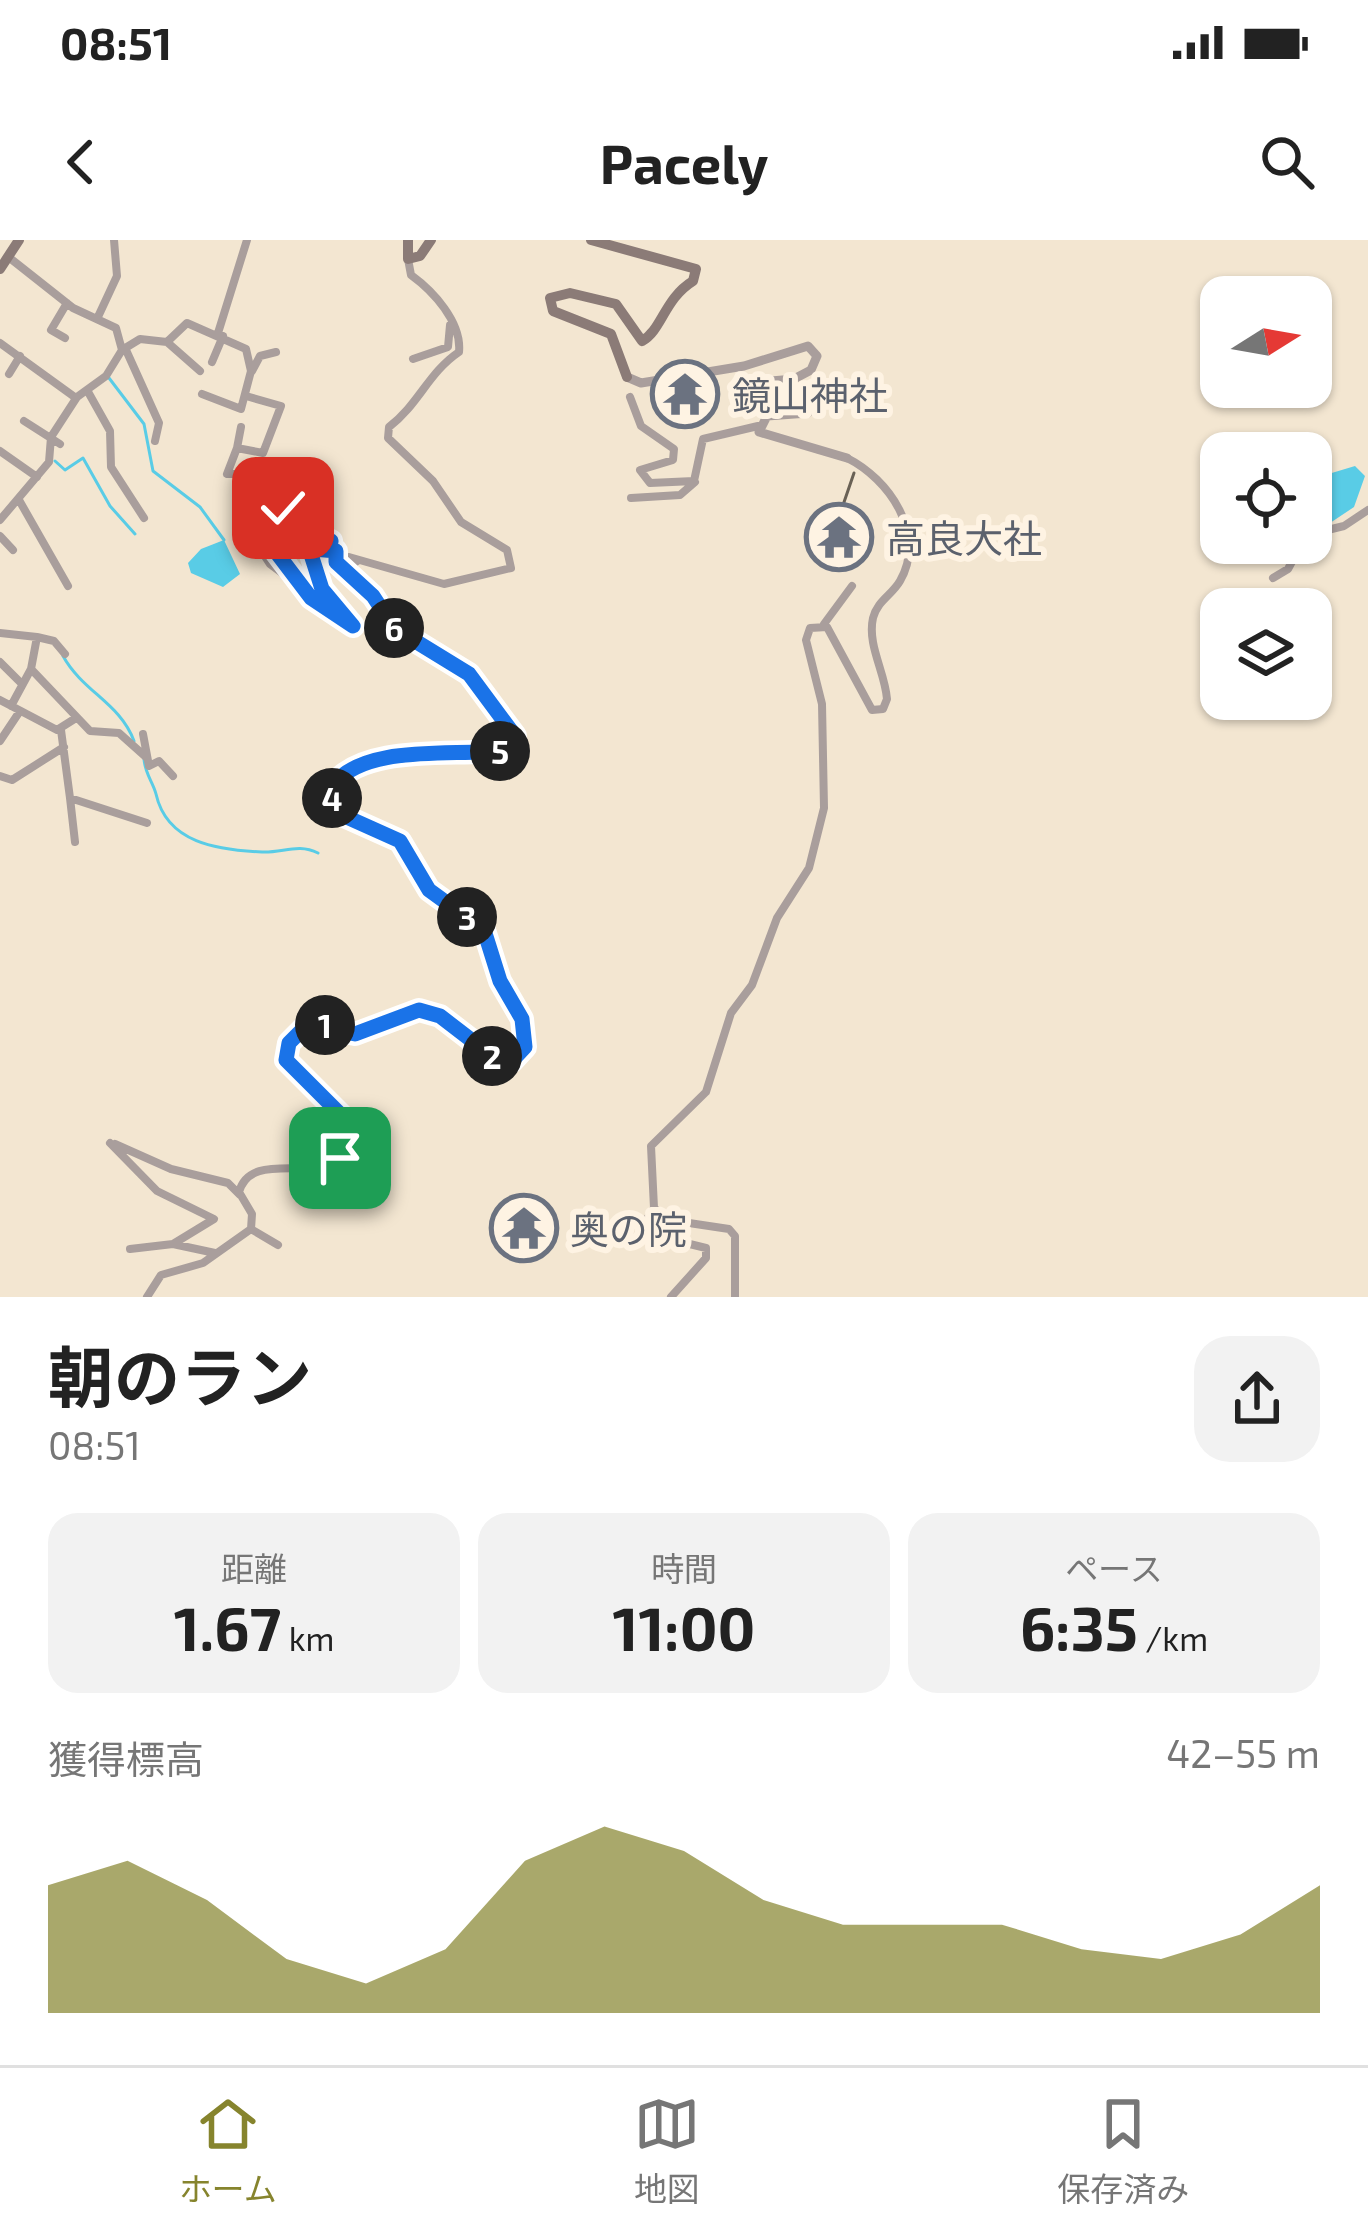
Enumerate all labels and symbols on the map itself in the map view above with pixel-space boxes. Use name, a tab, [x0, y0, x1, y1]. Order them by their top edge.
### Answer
north arrow	[1200, 276, 1332, 408]
temple icon: 鏡山神社	[650, 359, 720, 429]
place label: 鏡山神社	[732, 371, 888, 418]
pin	[232, 457, 334, 559]
temple icon: 高良大社	[804, 502, 874, 572]
place label: 高良大社	[886, 514, 1042, 561]
pin: 6	[364, 598, 424, 658]
pin: 5	[470, 721, 530, 781]
pin: 4	[302, 768, 362, 828]
pin: 3	[437, 887, 497, 947]
pin: 1	[295, 995, 355, 1055]
pin: 2	[462, 1026, 522, 1086]
pin	[289, 1107, 391, 1209]
temple icon: 奥の院	[489, 1193, 559, 1263]
place label: 奥の院	[570, 1205, 687, 1252]

